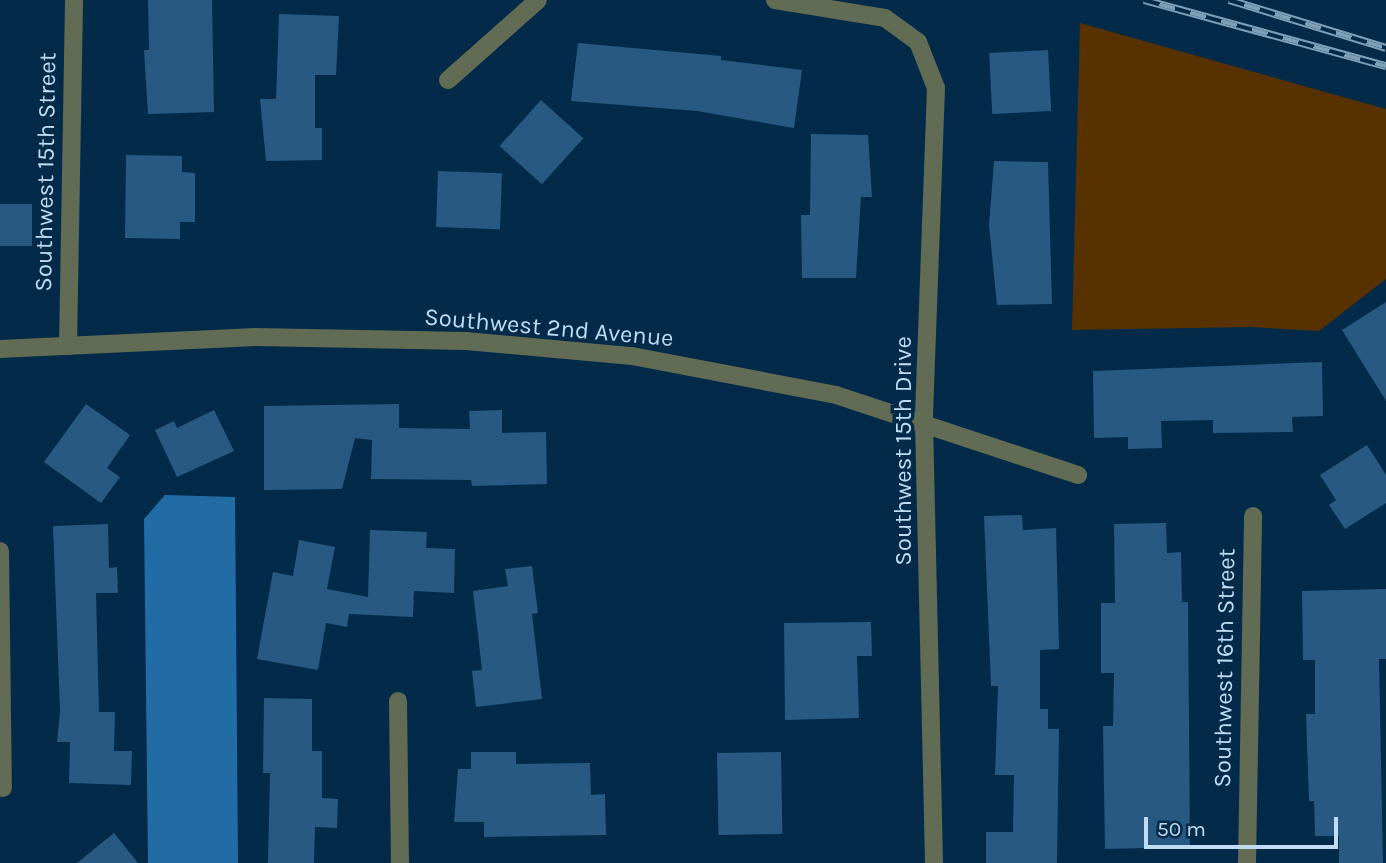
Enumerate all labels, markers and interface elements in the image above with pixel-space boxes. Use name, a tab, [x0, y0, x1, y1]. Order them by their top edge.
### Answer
street label: Southwest 15th Street	[30, 52, 62, 292]
street label: Southwest 2nd Avenue	[423, 303, 675, 353]
street label: Southwest 15th Drive	[890, 336, 918, 566]
street label: Southwest 16th Street	[1209, 548, 1241, 788]
scale bar	[1148, 804, 1342, 848]
text: 50 m	[1157, 817, 1206, 841]

